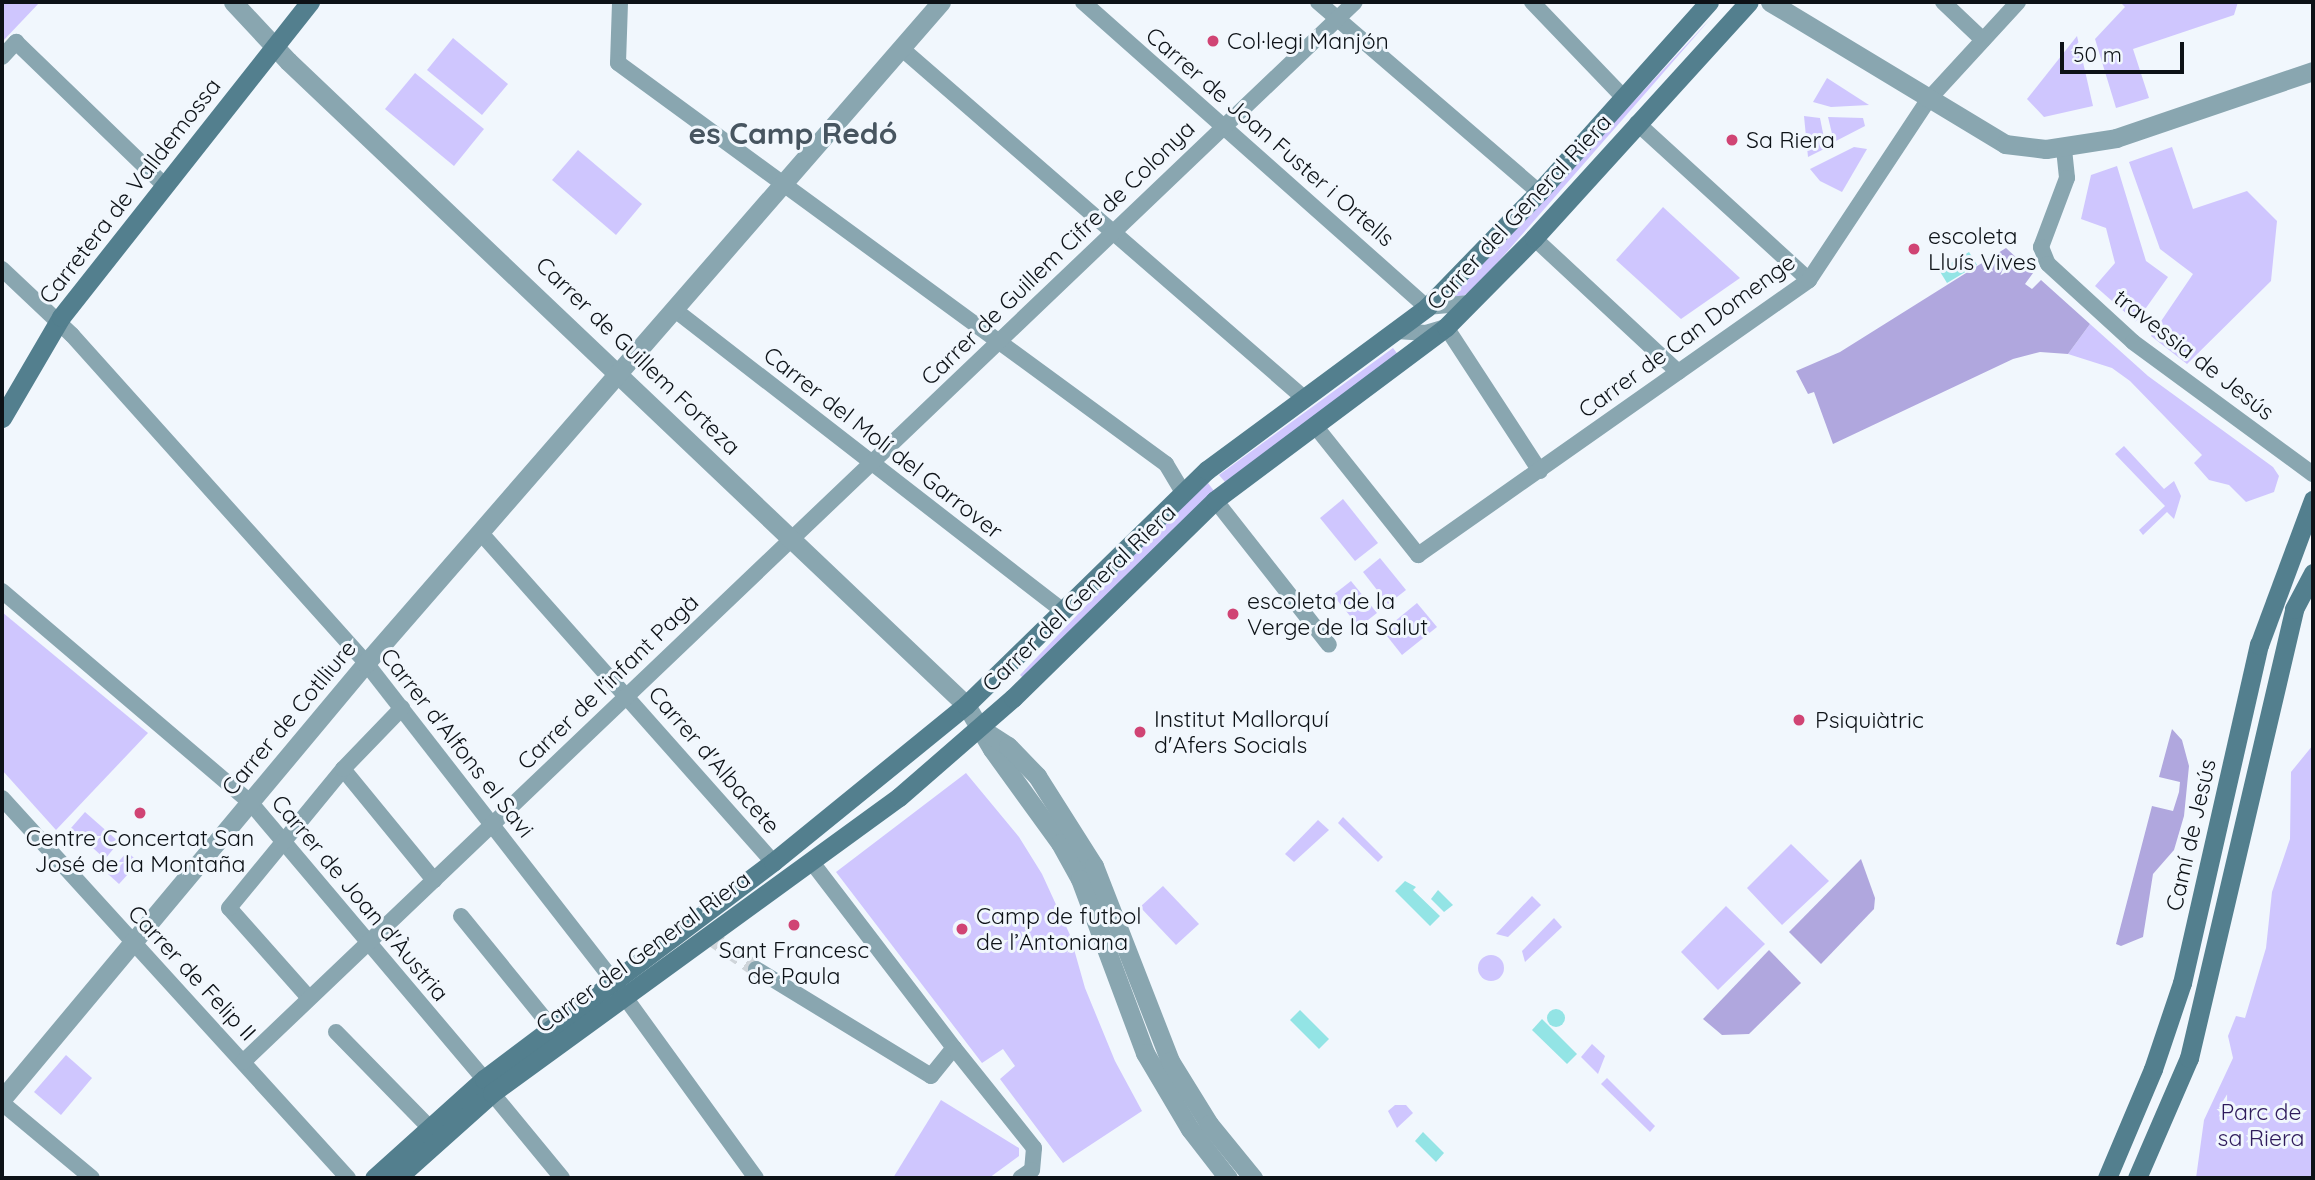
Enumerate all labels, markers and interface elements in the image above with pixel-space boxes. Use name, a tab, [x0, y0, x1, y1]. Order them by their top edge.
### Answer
street label: Carrer de Joan Fuster i Ortells	[1140, 22, 1400, 252]
place label: Col·legi Manjón	[1227, 27, 1389, 55]
scale bar	[2063, 28, 2187, 72]
marker: Col·legi Manjón	[1205, 33, 1221, 49]
text: 50 m	[2073, 41, 2122, 67]
street label: Carretera de Valldemossa	[33, 73, 227, 309]
street label: Carrer del General Riera	[1421, 108, 1617, 316]
district label: es Camp Redó	[689, 115, 897, 151]
street label: Carrer de Guillem Cifre de Colonya	[916, 115, 1200, 391]
place label: Sa Riera	[1746, 126, 1835, 154]
marker: Sa Riera	[1724, 132, 1740, 148]
place label: escoleta Lluís Vives	[1928, 222, 2037, 276]
marker: escoleta Lluís Vives	[1906, 241, 1922, 257]
street label: Carrer de Can Domenge	[1573, 248, 1801, 424]
street label: Carrer de Guillem Forteza	[530, 251, 746, 461]
street label: travessia de Jesús	[2108, 284, 2280, 426]
street label: Carrer del Molí del Garrover	[758, 341, 1008, 545]
street label: Carrer del General Riera	[977, 498, 1181, 698]
place label: escoleta de la Verge de la Salut	[1247, 587, 1428, 641]
street label: Carrer de l'infant Pagà	[512, 588, 704, 776]
marker: escoleta de la Verge de la Salut	[1225, 606, 1241, 622]
street label: Carrer de Cotlliure	[216, 635, 362, 801]
street label: Carrer d'Alfons el Savi	[374, 643, 540, 843]
street label: Carrer d'Albacete	[642, 681, 786, 839]
place label: Institut Mallorquí d'Afers Socials	[1154, 705, 1329, 759]
place label: Psiquiàtric	[1815, 706, 1924, 734]
marker: Psiquiàtric	[1789, 710, 1809, 730]
marker: Institut Mallorquí d'Afers Socials	[1132, 724, 1148, 740]
street label: Camí de Jesús	[2160, 756, 2222, 914]
street label: Carrer de Joan d'Àustria	[266, 789, 454, 1007]
marker: Centre Concertat San José de la Montaña	[132, 805, 148, 821]
place label: Centre Concertat San José de la Montaña	[26, 824, 254, 878]
street label: Carrer del General Riera	[531, 865, 755, 1039]
street label: Carrer de Felip II	[122, 900, 262, 1046]
place label: Camp de futbol de l’Antoniana	[976, 902, 1142, 956]
marker: Sant Francesc de Paula	[786, 917, 802, 933]
marker: Camp de futbol de l’Antoniana	[954, 921, 970, 937]
place label: Sant Francesc de Paula	[719, 936, 869, 990]
park label: Parc de sa Riera	[2217, 1098, 2305, 1152]

